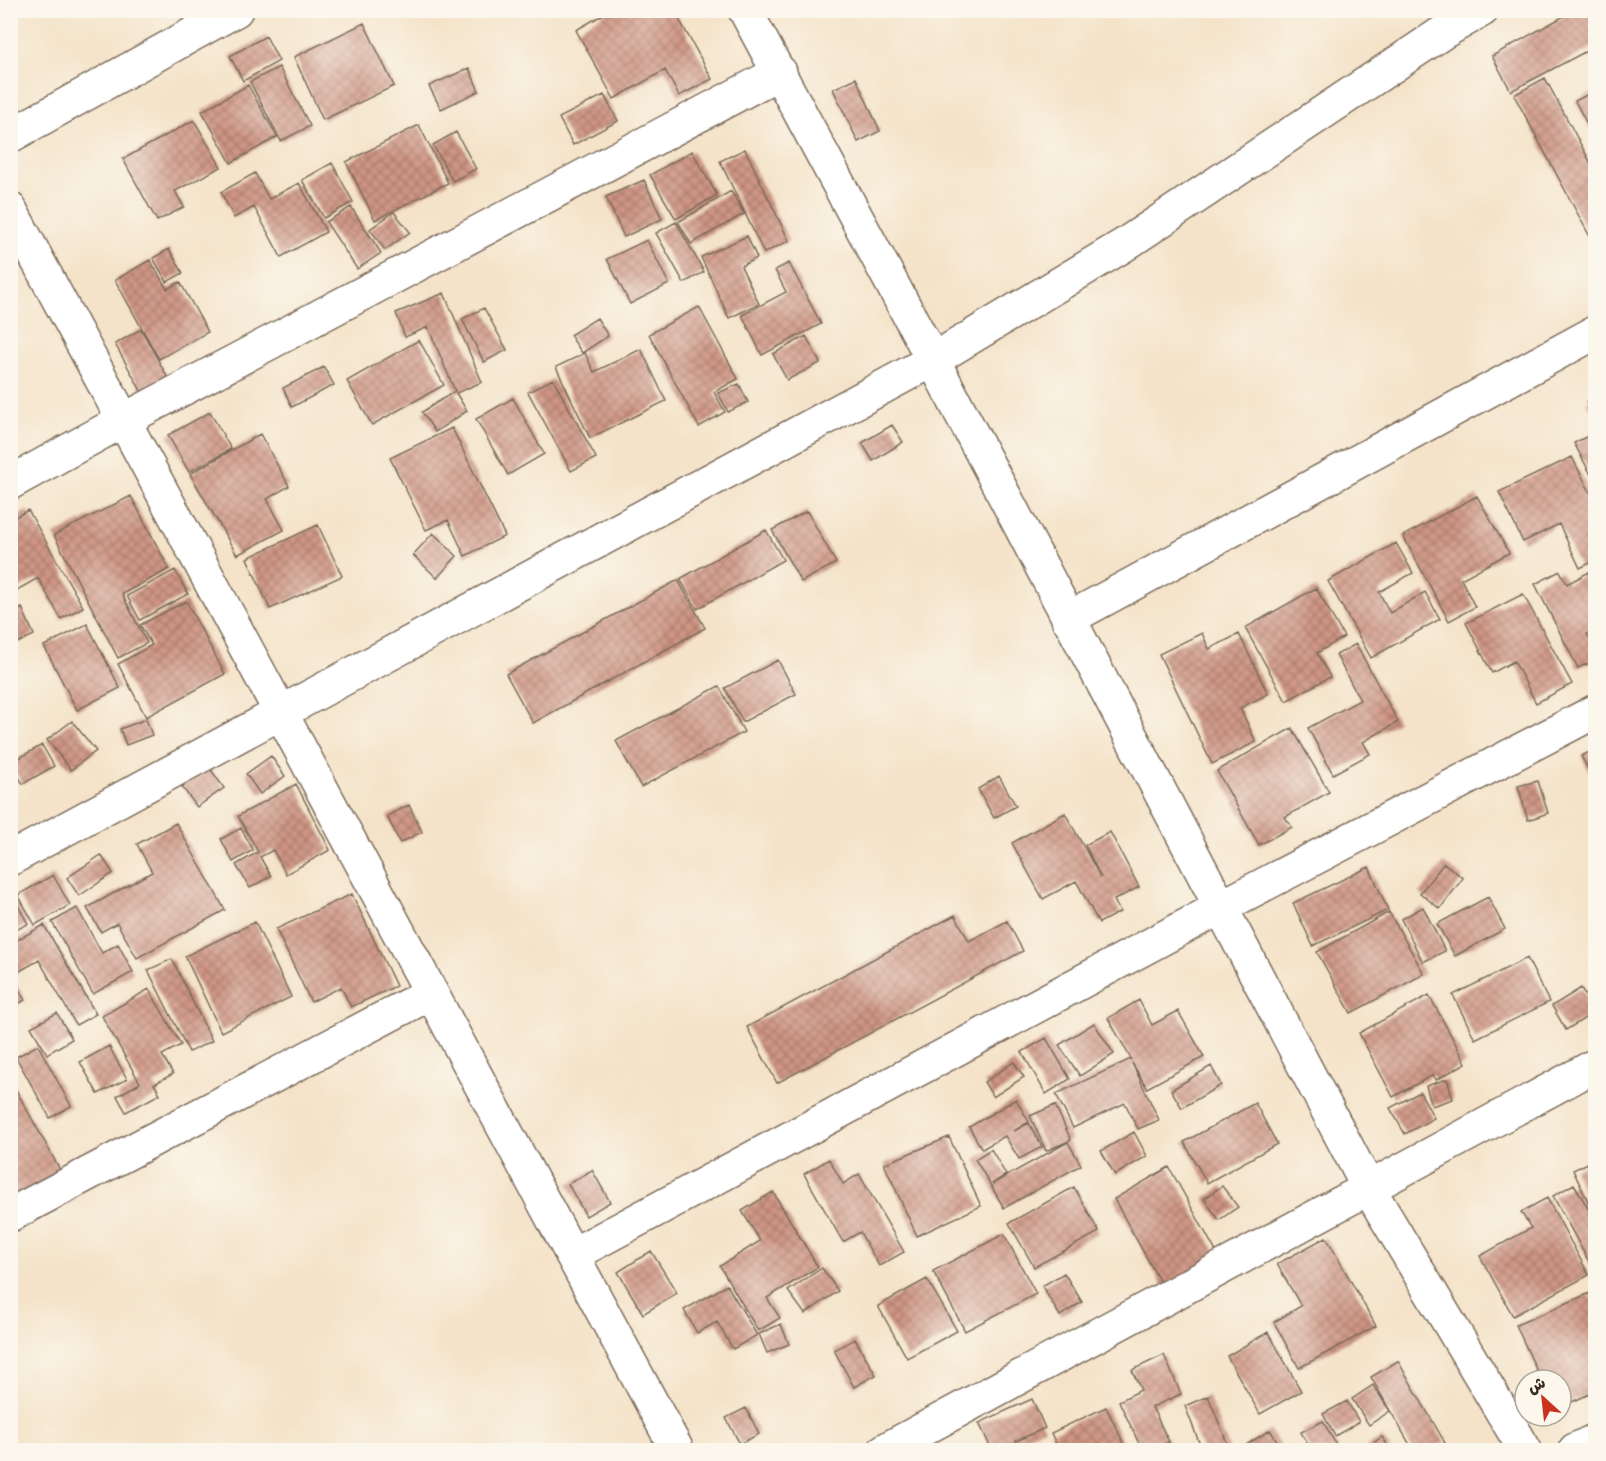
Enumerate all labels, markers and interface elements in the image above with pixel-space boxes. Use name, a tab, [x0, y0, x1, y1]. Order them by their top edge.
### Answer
north arrow	[1513, 1368, 1573, 1428]
text: ش	[1522, 1368, 1551, 1402]

